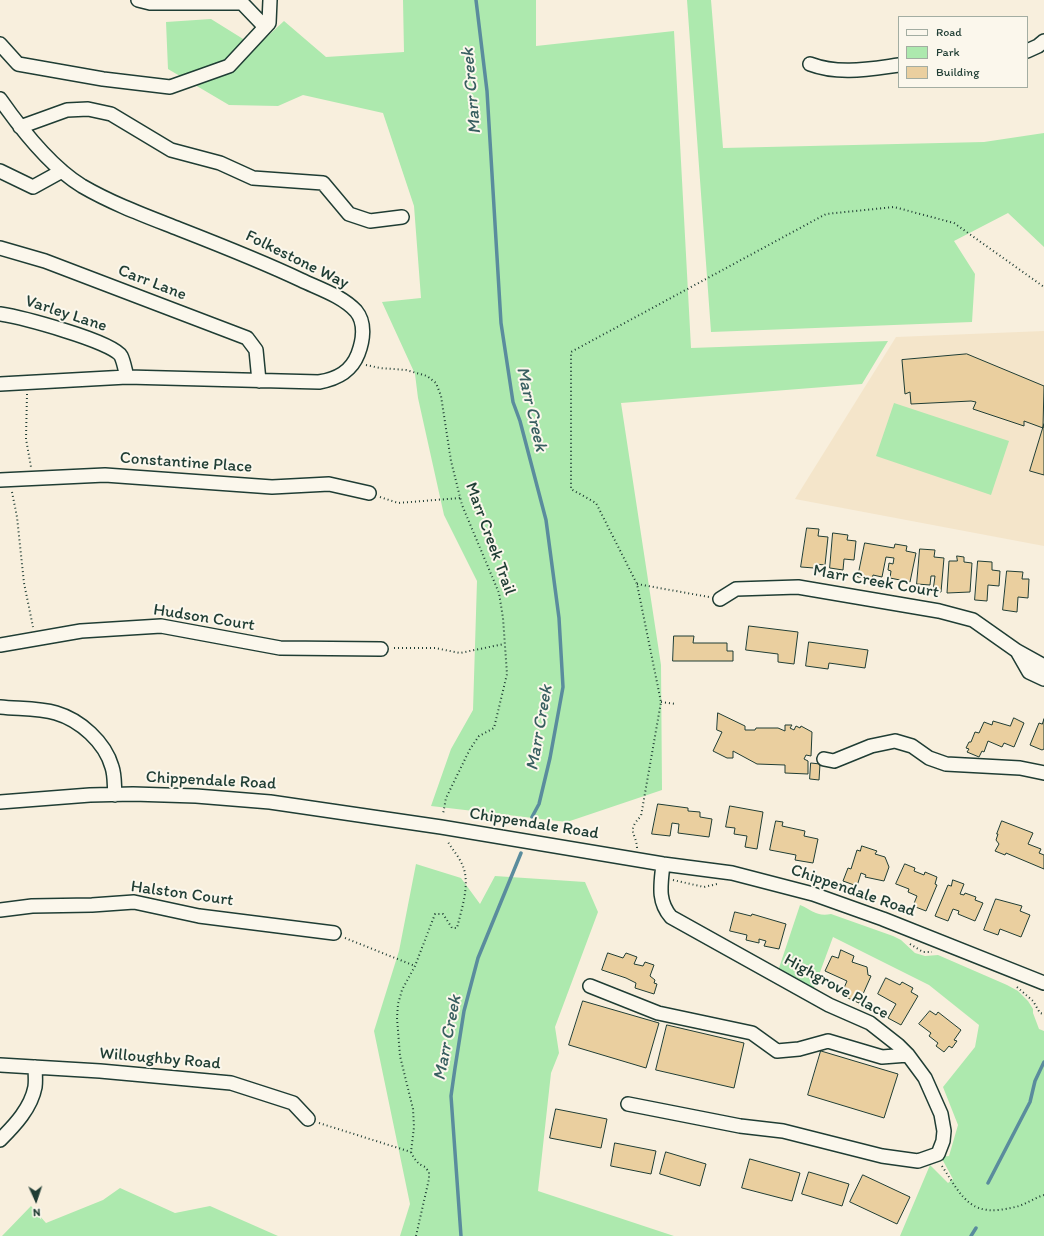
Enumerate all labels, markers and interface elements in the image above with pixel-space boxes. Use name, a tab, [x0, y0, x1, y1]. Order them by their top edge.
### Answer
legend	[898, 16, 1028, 88]
text: Road	[936, 25, 962, 39]
text: Park	[936, 45, 960, 59]
water label: Marr Creek	[457, 47, 487, 135]
text: Building	[936, 65, 979, 79]
street label: Folkestone Way	[242, 226, 352, 294]
street label: Carr Lane	[115, 261, 189, 305]
street label: Varley Lane	[23, 291, 109, 337]
water label: Marr Creek	[511, 364, 551, 454]
street label: Constantine Place	[119, 448, 253, 478]
street label: Marr Creek Trail	[460, 480, 520, 598]
street label: Marr Creek Court	[811, 561, 941, 603]
street label: Hudson Court	[152, 600, 256, 636]
water label: Marr Creek	[522, 684, 558, 772]
street label: Chippendale Road	[145, 767, 277, 795]
street label: Chippendale Road	[468, 804, 600, 844]
street label: Chippendale Road	[788, 860, 918, 922]
street label: Halston Court	[129, 877, 235, 911]
street label: Highgrove Place	[780, 950, 892, 1024]
water label: Marr Creek	[429, 994, 467, 1082]
street label: Willoughby Road	[98, 1044, 222, 1074]
north arrow	[16, 1180, 56, 1220]
text: N	[33, 1206, 41, 1219]

